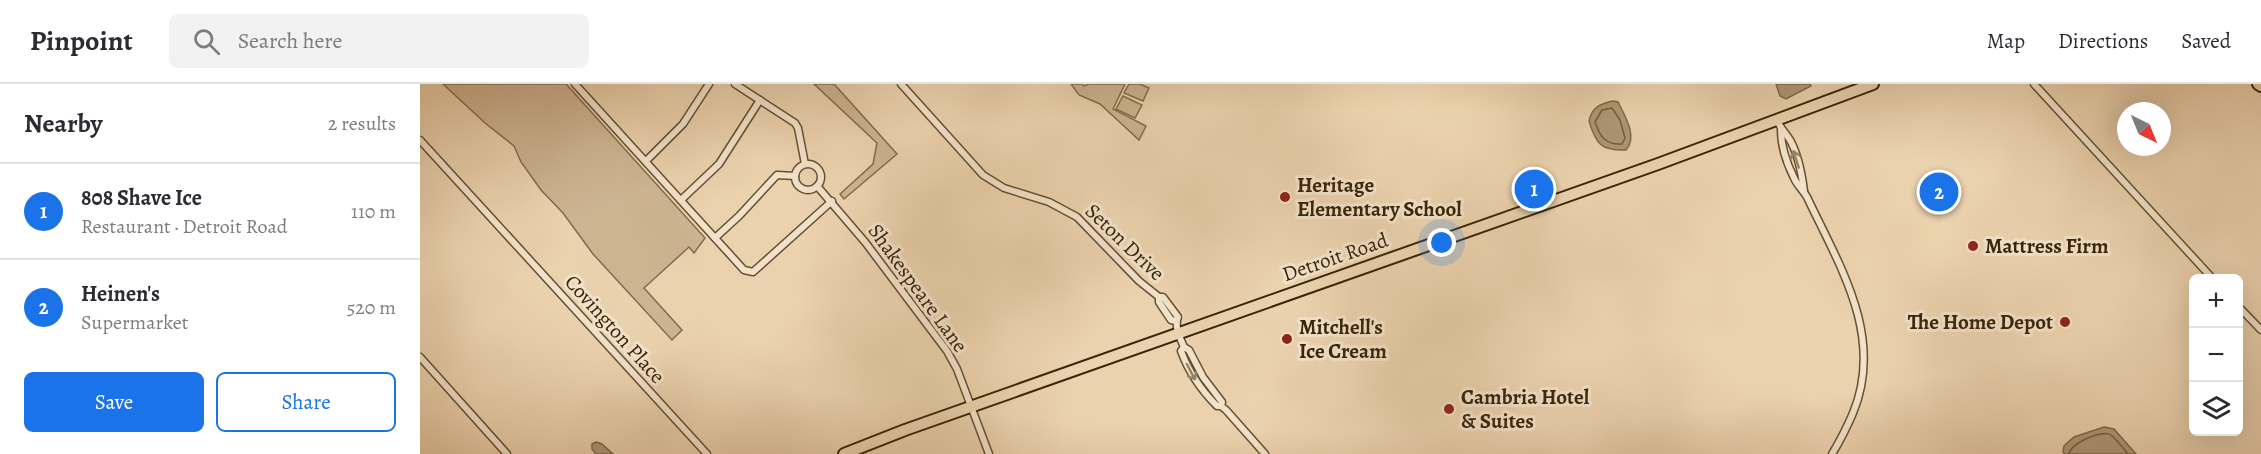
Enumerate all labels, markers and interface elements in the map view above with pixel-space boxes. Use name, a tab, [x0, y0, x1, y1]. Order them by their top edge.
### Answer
search box	[169, 14, 589, 68]
text: Pinpoint	[30, 22, 133, 60]
icon: search	[190, 25, 223, 58]
text: Search here	[238, 26, 342, 56]
text: Map	[1987, 27, 2025, 55]
text: Directions	[2058, 27, 2148, 55]
text: Saved	[2181, 27, 2231, 55]
north arrow	[2117, 102, 2171, 156]
text: Nearby	[24, 106, 103, 141]
text: 2 results	[328, 110, 396, 137]
one-way arrow	[1790, 150, 1801, 169]
pin: 1	[1514, 166, 1554, 212]
pin: 2	[1920, 170, 1958, 214]
place label: Heritage Elementary School	[1297, 171, 1462, 223]
text: 808 Shave Ice	[81, 183, 202, 213]
marker: Heritage Elementary School	[1278, 190, 1292, 204]
street label: Seton Drive	[1079, 197, 1171, 287]
text: 1	[40, 198, 47, 225]
text: 110 m	[351, 198, 396, 225]
text: Restaurant · Detroit Road	[81, 213, 287, 240]
street label: Shakespeare Lane	[862, 218, 974, 358]
street label: Detroit Road	[1278, 226, 1392, 288]
your location	[1427, 228, 1456, 257]
place label: Mattress Firm	[1985, 232, 2109, 260]
marker: Mattress Firm	[1966, 239, 1980, 253]
street label: Covington Place	[559, 268, 671, 390]
map controls	[2189, 274, 2243, 436]
button: +	[2189, 274, 2243, 328]
text: Heinen's	[81, 279, 160, 309]
text: 2	[39, 294, 48, 321]
text: 520 m	[347, 294, 396, 321]
place label: The Home Depot	[1908, 308, 2053, 336]
text: Supermarket	[81, 309, 188, 336]
place label: Mitchell's Ice Cream	[1299, 313, 1387, 365]
marker: The Home Depot	[2058, 315, 2072, 329]
button: −	[2189, 328, 2243, 382]
marker: Mitchell's Ice Cream	[1280, 332, 1294, 346]
one-way arrow	[1185, 363, 1197, 380]
button: Save	[24, 372, 204, 432]
button: Share	[216, 372, 396, 432]
button: layers	[2189, 382, 2243, 436]
place label: Cambria Hotel & Suites	[1461, 383, 1590, 435]
marker: Cambria Hotel & Suites	[1442, 402, 1456, 416]

